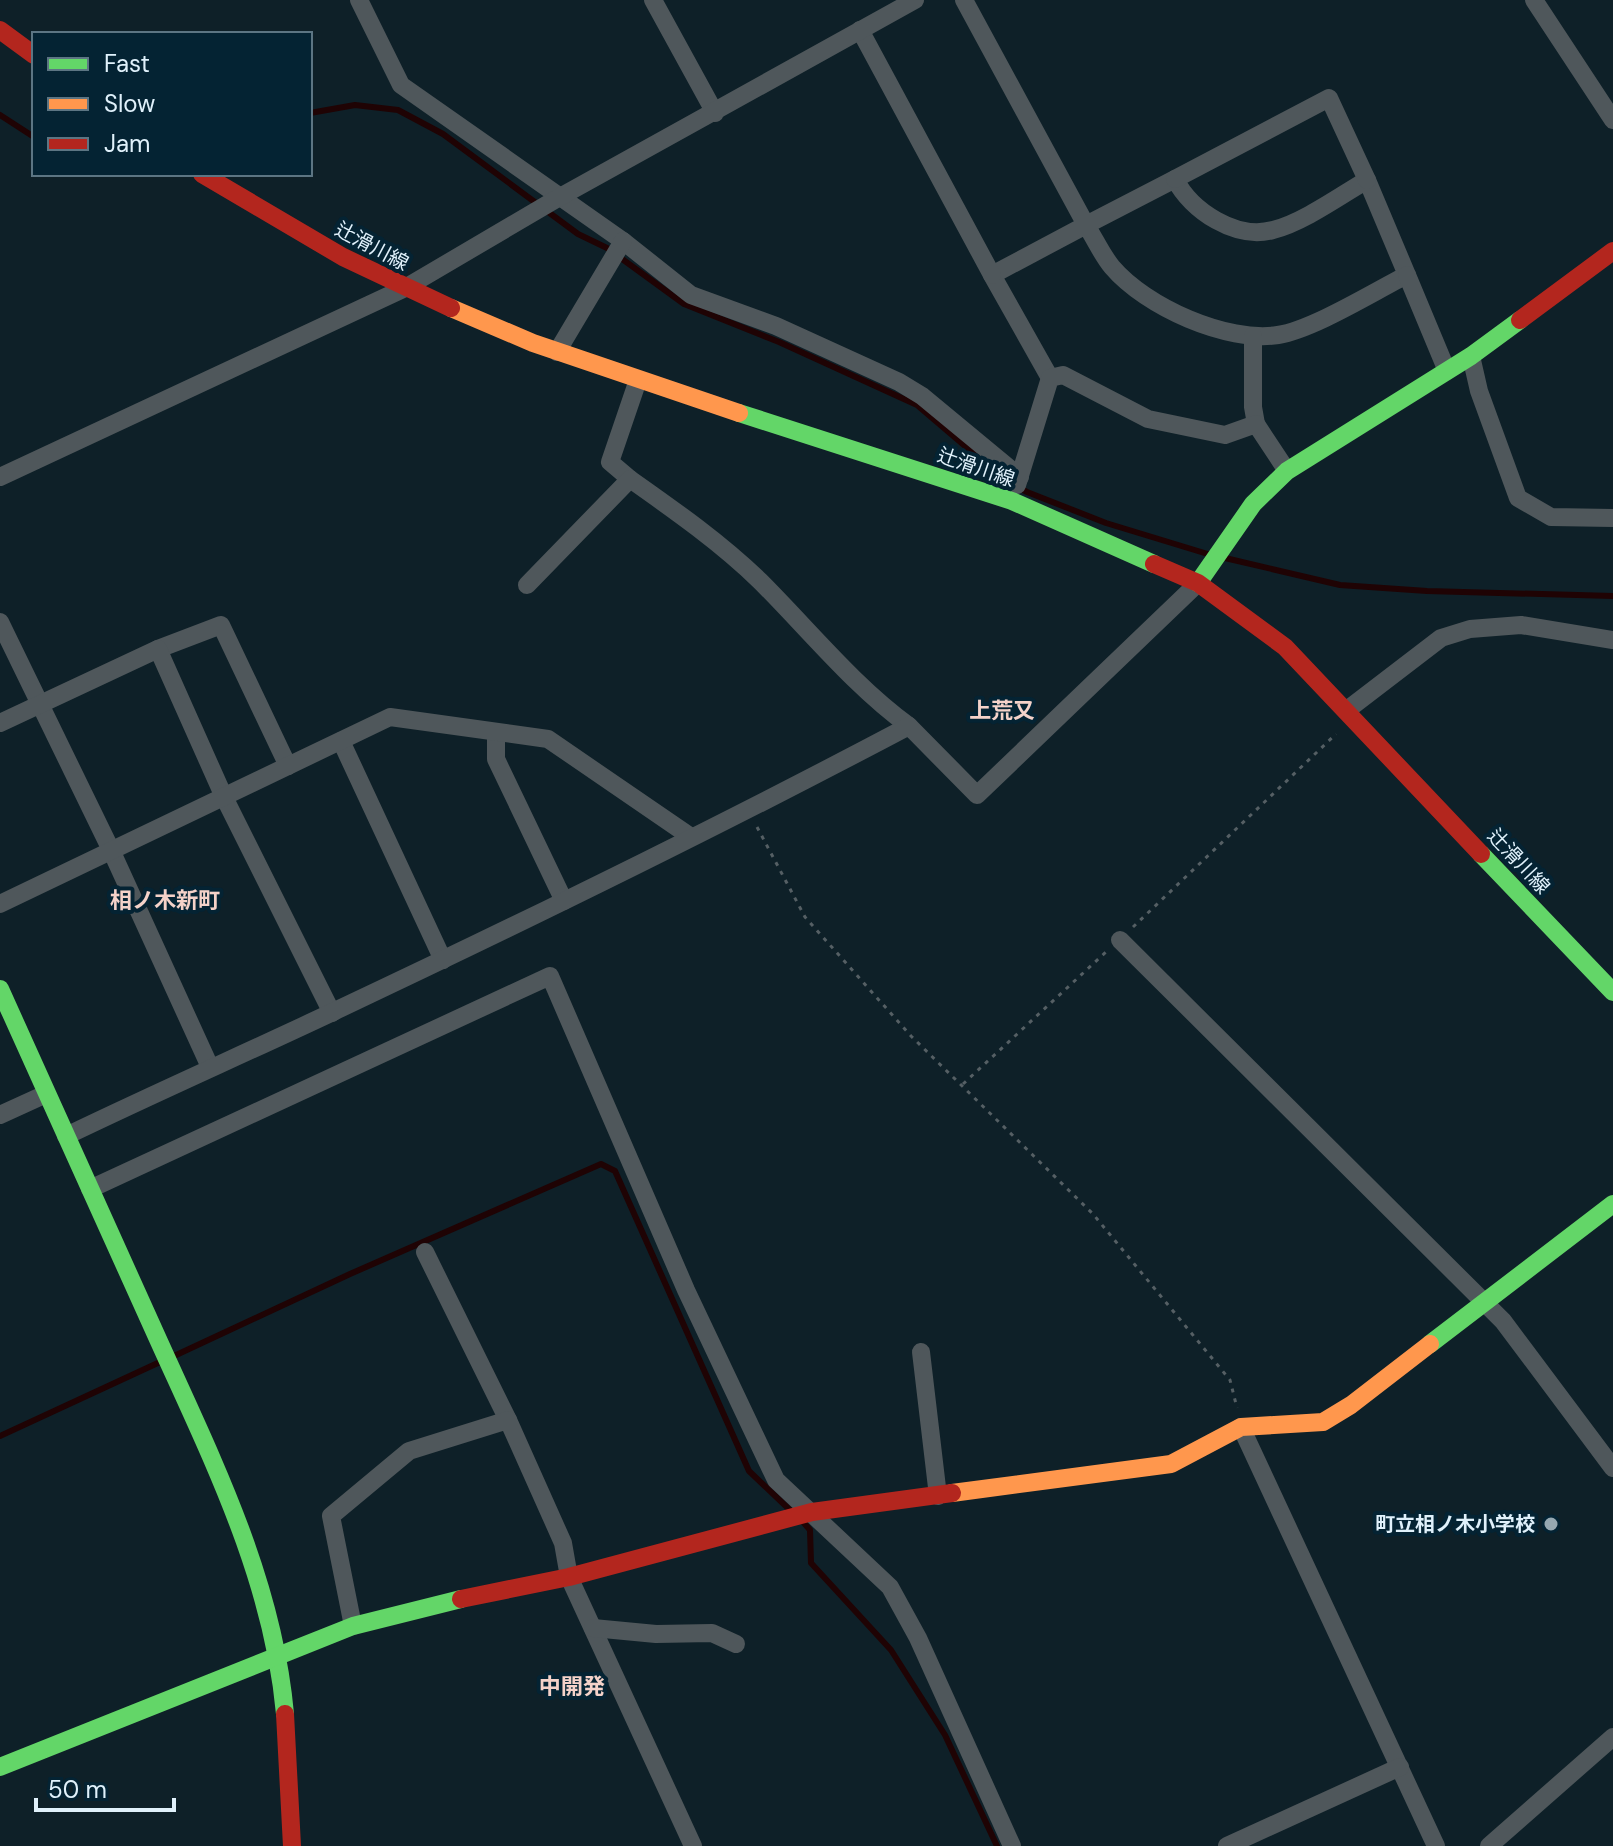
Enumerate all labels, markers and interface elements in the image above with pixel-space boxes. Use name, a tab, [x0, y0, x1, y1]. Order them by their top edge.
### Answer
legend	[32, 32, 312, 176]
text: Fast	[104, 48, 150, 79]
text: Slow	[104, 88, 155, 119]
text: Jam	[104, 128, 150, 159]
street label: 辻滑川線	[331, 216, 413, 276]
street label: 辻滑川線	[934, 442, 1018, 492]
district label: 上荒又	[969, 696, 1035, 725]
street label: 辻滑川線	[1482, 823, 1556, 899]
district label: 相ノ木新町	[110, 886, 220, 915]
place label: 町立相ノ木小学校	[1375, 1511, 1535, 1537]
marker: 町立相ノ木小学校	[1542, 1515, 1560, 1533]
district label: 中開発	[539, 1672, 605, 1701]
scale bar	[36, 1762, 174, 1812]
text: 50 m	[48, 1774, 107, 1805]

